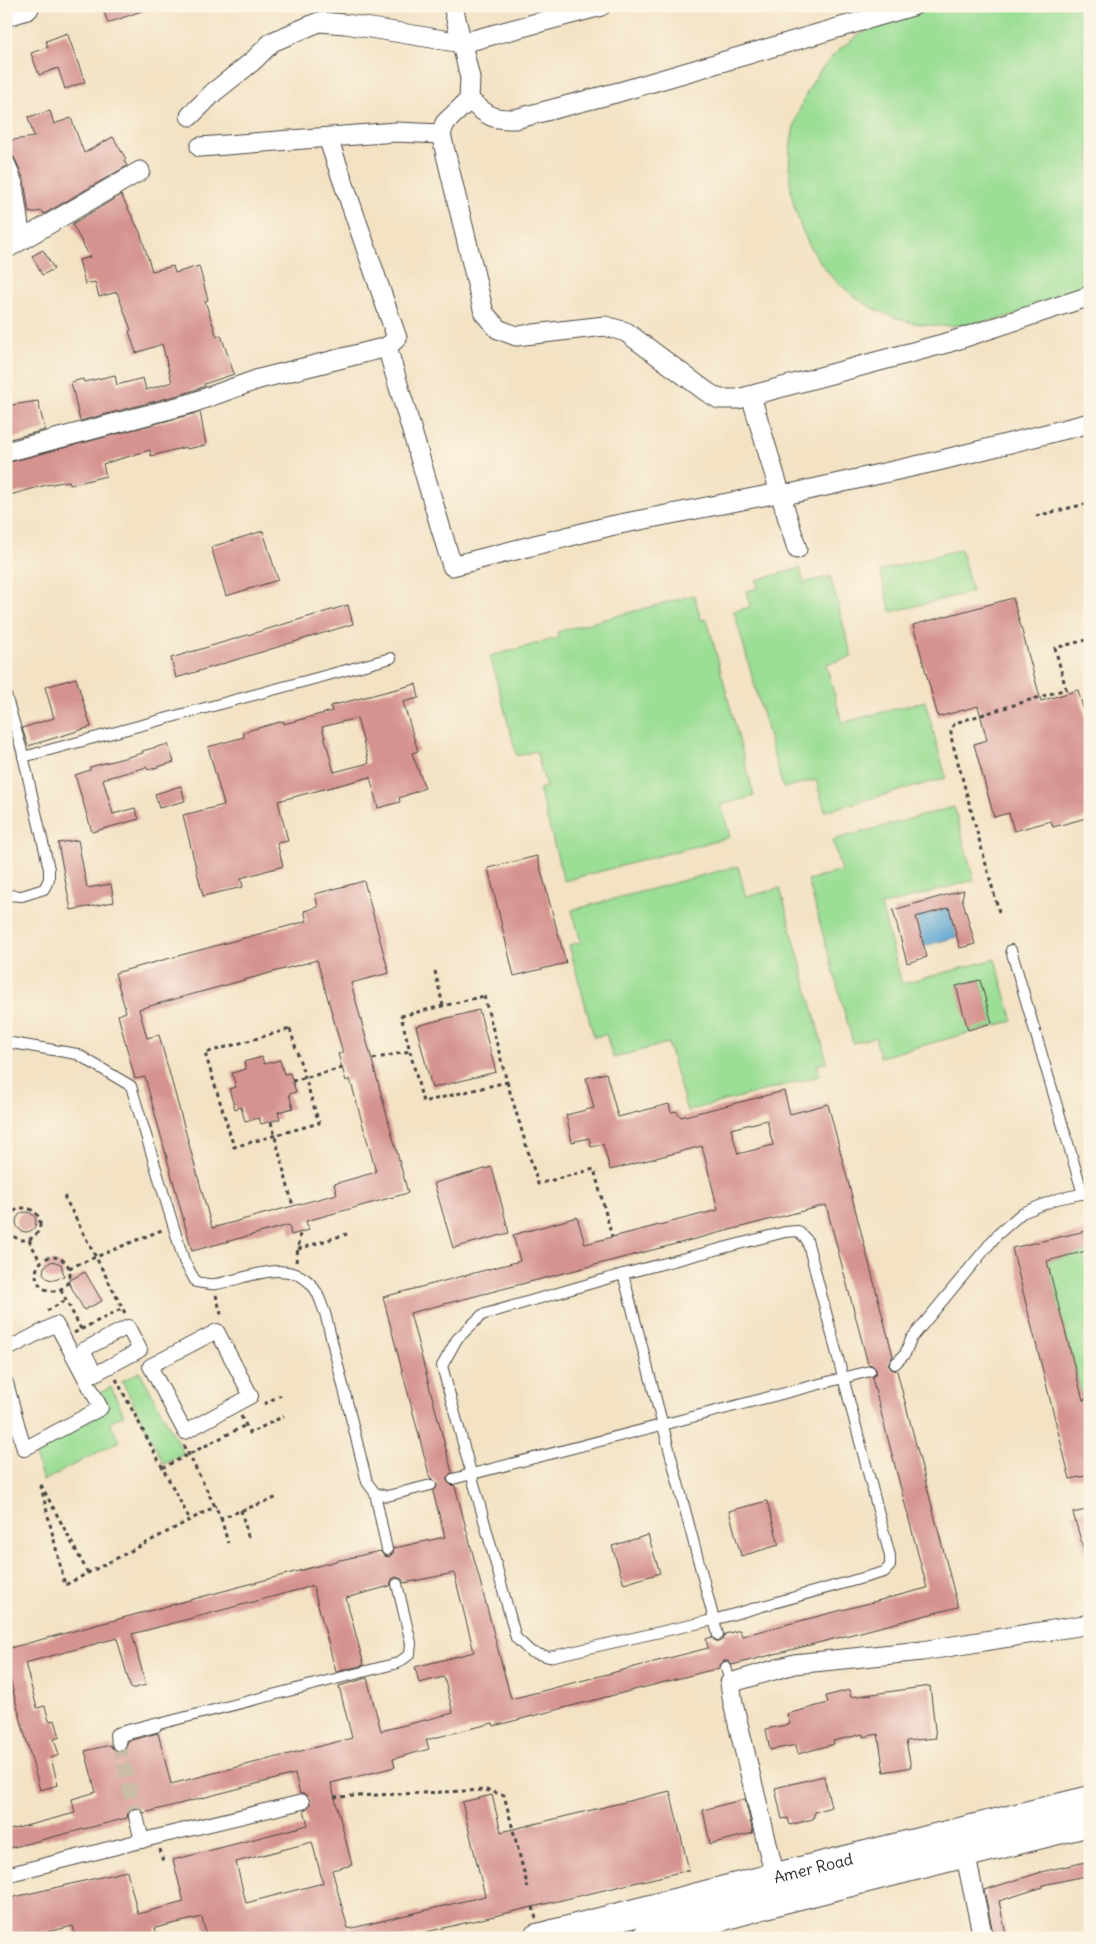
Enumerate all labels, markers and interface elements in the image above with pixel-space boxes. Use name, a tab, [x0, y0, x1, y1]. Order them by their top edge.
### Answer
street label: Amer Road	[772, 1849, 855, 1887]

